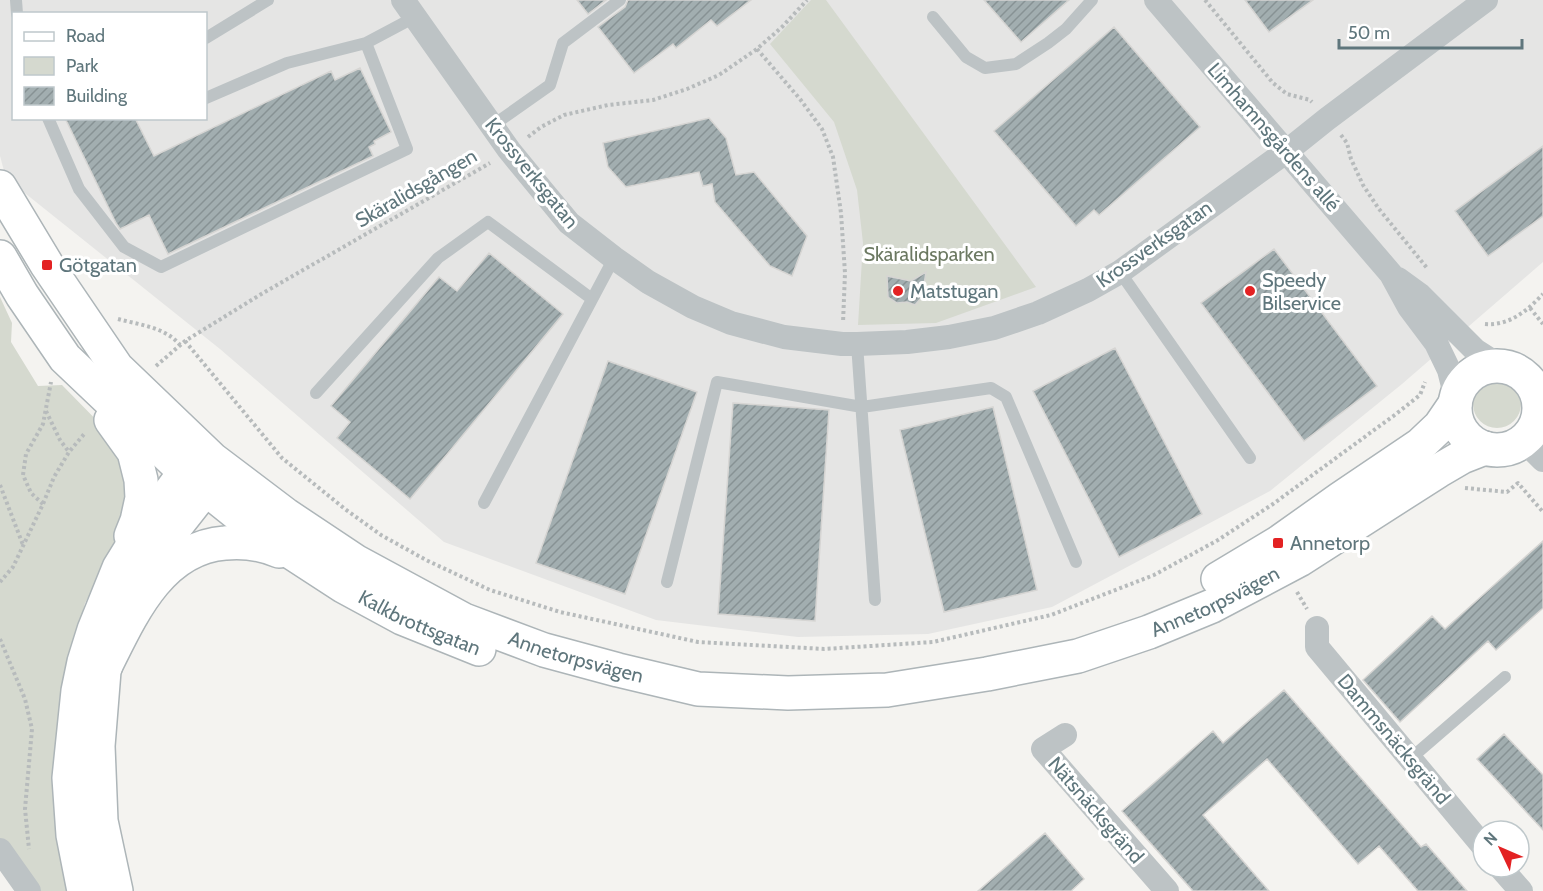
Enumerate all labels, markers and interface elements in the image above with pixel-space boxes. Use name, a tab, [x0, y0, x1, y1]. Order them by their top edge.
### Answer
legend	[12, 12, 207, 120]
scale bar	[1339, 12, 1522, 50]
text: 50 m	[1348, 22, 1390, 44]
text: Road	[66, 25, 105, 47]
text: Park	[66, 55, 99, 77]
street label: Limhamnsgårdens allé	[1203, 58, 1345, 216]
text: Building	[66, 85, 128, 107]
street label: Krossverksgatan	[480, 113, 584, 233]
street label: Skäralidsgången	[351, 144, 481, 232]
street label: Krossverksgatan	[1092, 195, 1216, 293]
park label: Skäralidsparken	[863, 242, 995, 266]
place label: Götgatan	[59, 253, 137, 277]
marker: Götgatan	[40, 258, 54, 272]
place label: Speedy Bilservice	[1262, 268, 1341, 315]
place label: Matstugan	[910, 279, 999, 303]
marker: Matstugan	[891, 284, 905, 298]
marker: Speedy Bilservice	[1243, 284, 1257, 298]
place label: Annetorp	[1290, 531, 1370, 555]
marker: Annetorp	[1271, 536, 1285, 550]
street label: Annetorpsvägen	[1147, 561, 1283, 642]
street label: Kalkbrottsgatan	[354, 585, 484, 660]
street label: Annetorpsvägen	[505, 626, 646, 688]
street label: Dammsnäcksgränd	[1333, 669, 1455, 809]
street label: Nätsnäcksgränd	[1043, 752, 1149, 868]
north arrow	[1471, 819, 1531, 879]
text: N	[1480, 828, 1501, 850]

